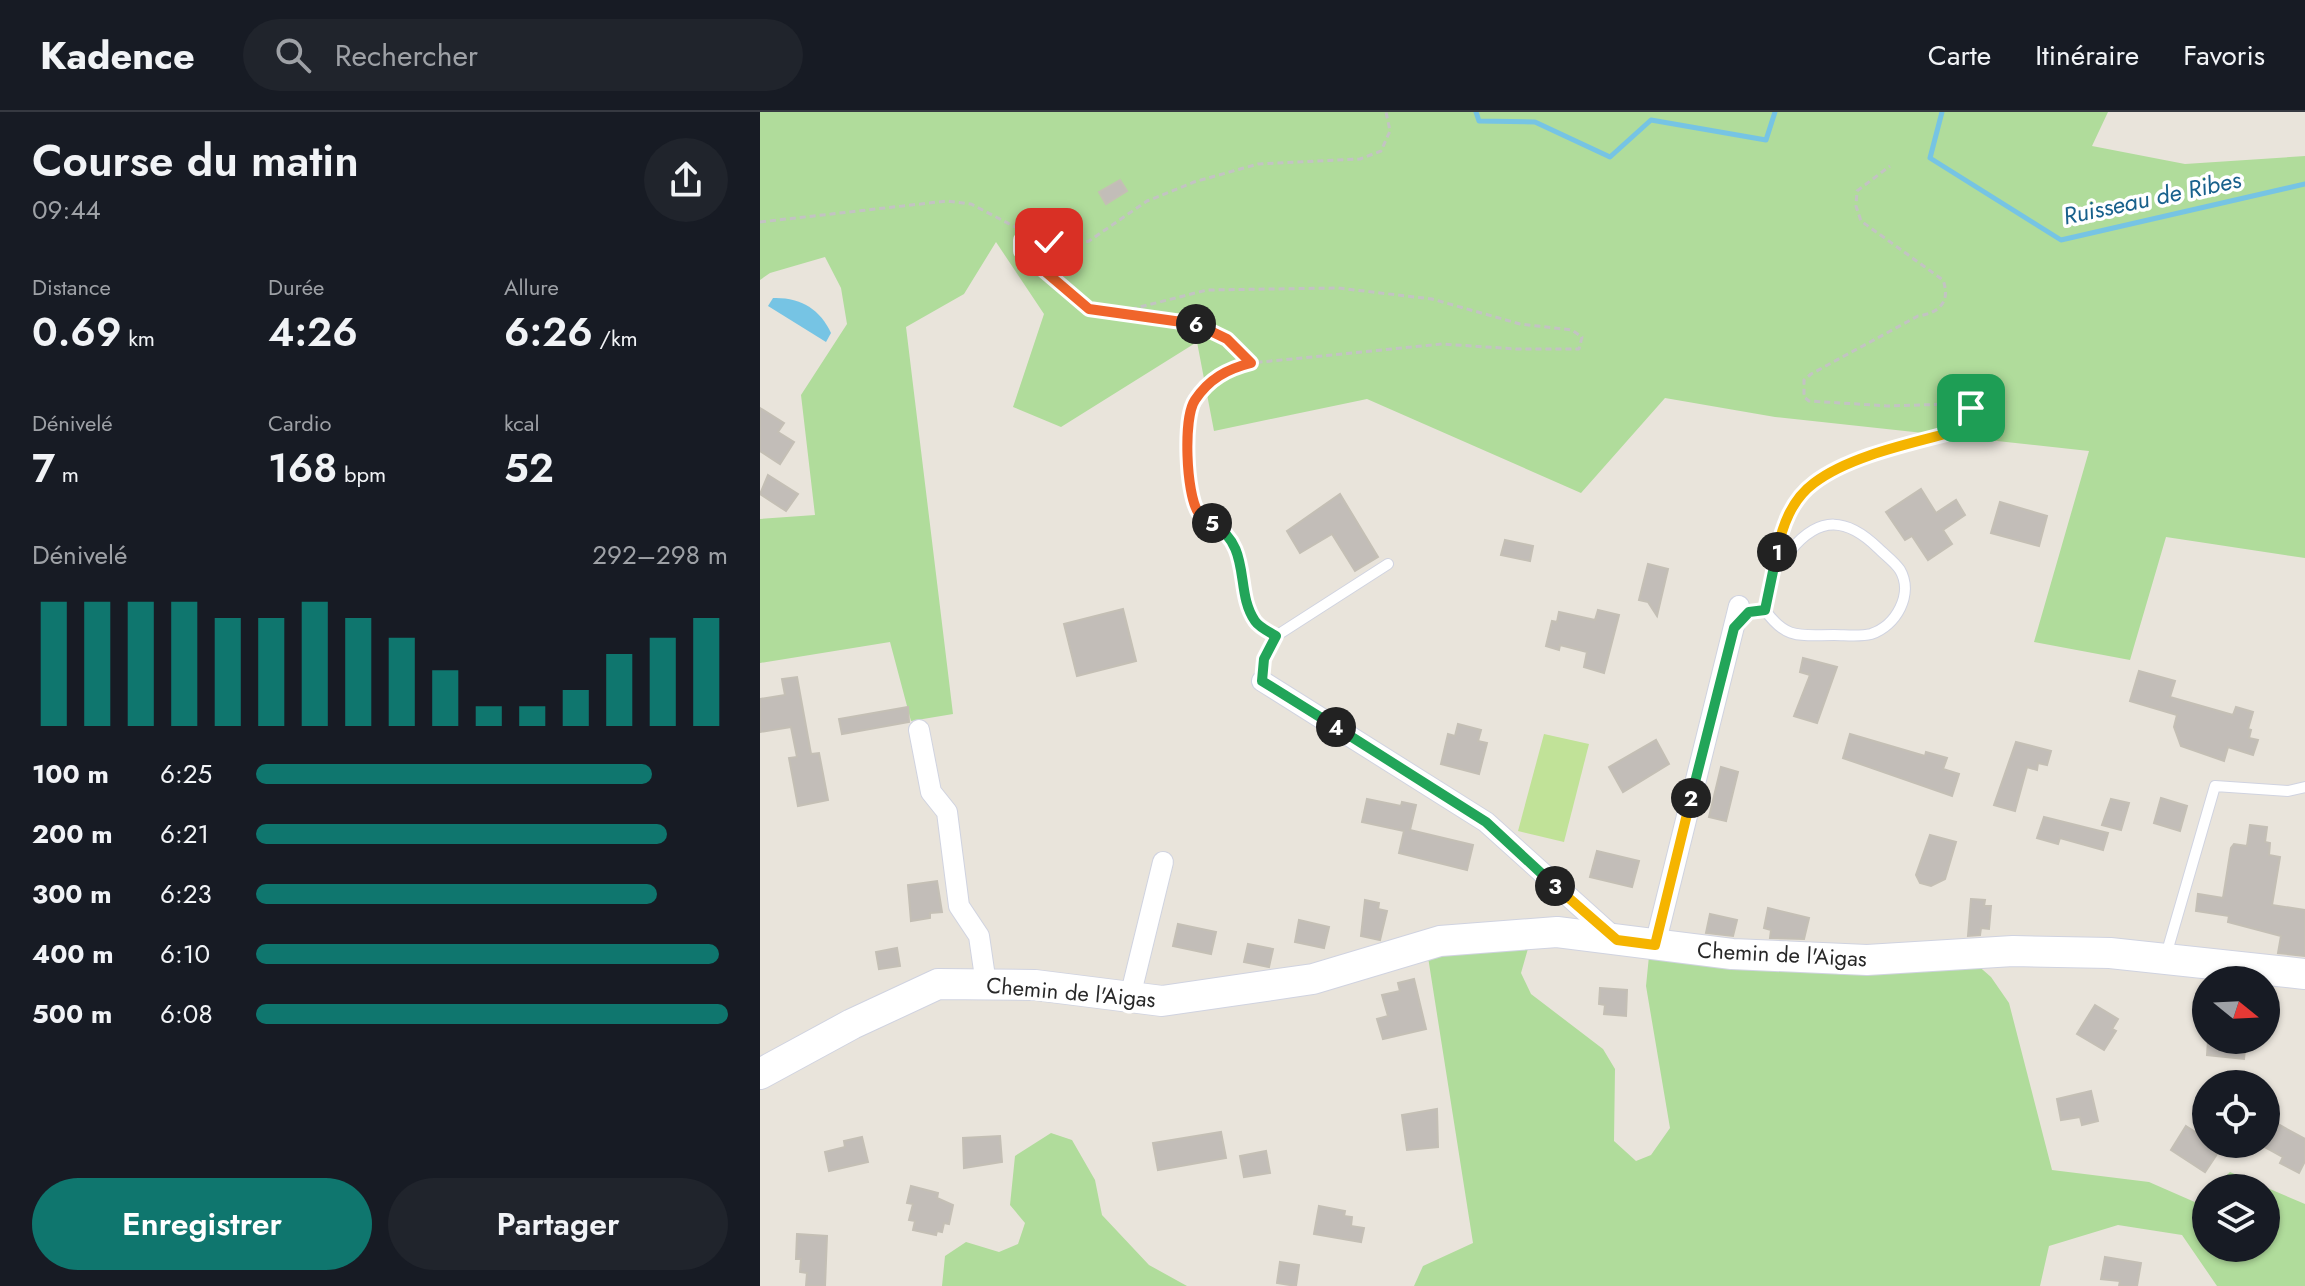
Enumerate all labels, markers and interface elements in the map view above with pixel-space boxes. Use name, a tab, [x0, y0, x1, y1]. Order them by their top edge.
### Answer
search box	[243, 19, 803, 91]
text: Kadence	[40, 28, 195, 83]
icon: search	[271, 33, 315, 77]
text: Rechercher	[335, 34, 478, 77]
text: Carte	[1928, 35, 1991, 76]
text: Itinéraire	[2035, 35, 2139, 76]
text: Favoris	[2183, 35, 2265, 76]
text: Course du matin	[32, 129, 359, 193]
button: share	[644, 138, 728, 222]
water label: Ruisseau de Ribes	[2060, 161, 2245, 233]
text: 09:44	[32, 191, 101, 229]
pin	[1015, 208, 1083, 276]
icon: check	[1027, 220, 1071, 264]
text: Distance	[32, 271, 111, 303]
text: Durée	[268, 271, 324, 303]
text: Allure	[504, 271, 559, 303]
text: 0.69	[32, 303, 122, 361]
text: 4:26	[268, 303, 358, 361]
text: 6:26	[504, 303, 593, 361]
pin: 6	[1176, 304, 1216, 344]
text: 6	[1189, 308, 1203, 340]
text: km	[122, 322, 155, 354]
text: /km	[593, 322, 638, 354]
pin	[1937, 374, 2005, 442]
icon: arrive	[1949, 386, 1993, 430]
text: Dénivelé	[32, 407, 113, 439]
text: Cardio	[268, 407, 331, 439]
text: kcal	[504, 407, 540, 439]
text: 7	[32, 439, 55, 497]
text: 168	[268, 439, 337, 497]
text: 52	[504, 439, 554, 497]
text: m	[55, 458, 79, 490]
text: bpm	[337, 458, 386, 490]
pin: 5	[1192, 503, 1232, 543]
text: 5	[1205, 507, 1219, 539]
pin: 1	[1757, 532, 1797, 572]
text: Dénivelé	[32, 536, 127, 574]
text: 292–298 m	[592, 536, 728, 574]
text: 1	[1771, 536, 1783, 568]
pin: 4	[1316, 707, 1356, 747]
text: 4	[1328, 711, 1344, 743]
text: 100 m	[32, 755, 109, 793]
text: 6:25	[160, 755, 212, 793]
pin: 2	[1671, 778, 1711, 818]
text: 2	[1684, 782, 1698, 814]
text: 200 m	[32, 815, 113, 853]
text: 6:21	[160, 815, 209, 853]
pin: 3	[1535, 866, 1575, 906]
text: 3	[1548, 870, 1562, 902]
text: 300 m	[32, 875, 112, 913]
text: 6:23	[160, 875, 212, 913]
street label: Chemin de l'Aigas	[1696, 934, 1868, 974]
text: 400 m	[32, 935, 114, 973]
text: 6:10	[160, 935, 210, 973]
north arrow	[2192, 966, 2280, 1054]
map controls	[2192, 966, 2280, 1262]
street label: Chemin de l'Aigas	[985, 969, 1157, 1015]
text: 500 m	[32, 995, 112, 1033]
text: 6:08	[160, 995, 213, 1033]
button: locate	[2192, 1070, 2280, 1158]
button: layers	[2192, 1174, 2280, 1262]
button: Enregistrer	[32, 1178, 372, 1270]
button: Partager	[388, 1178, 728, 1270]

